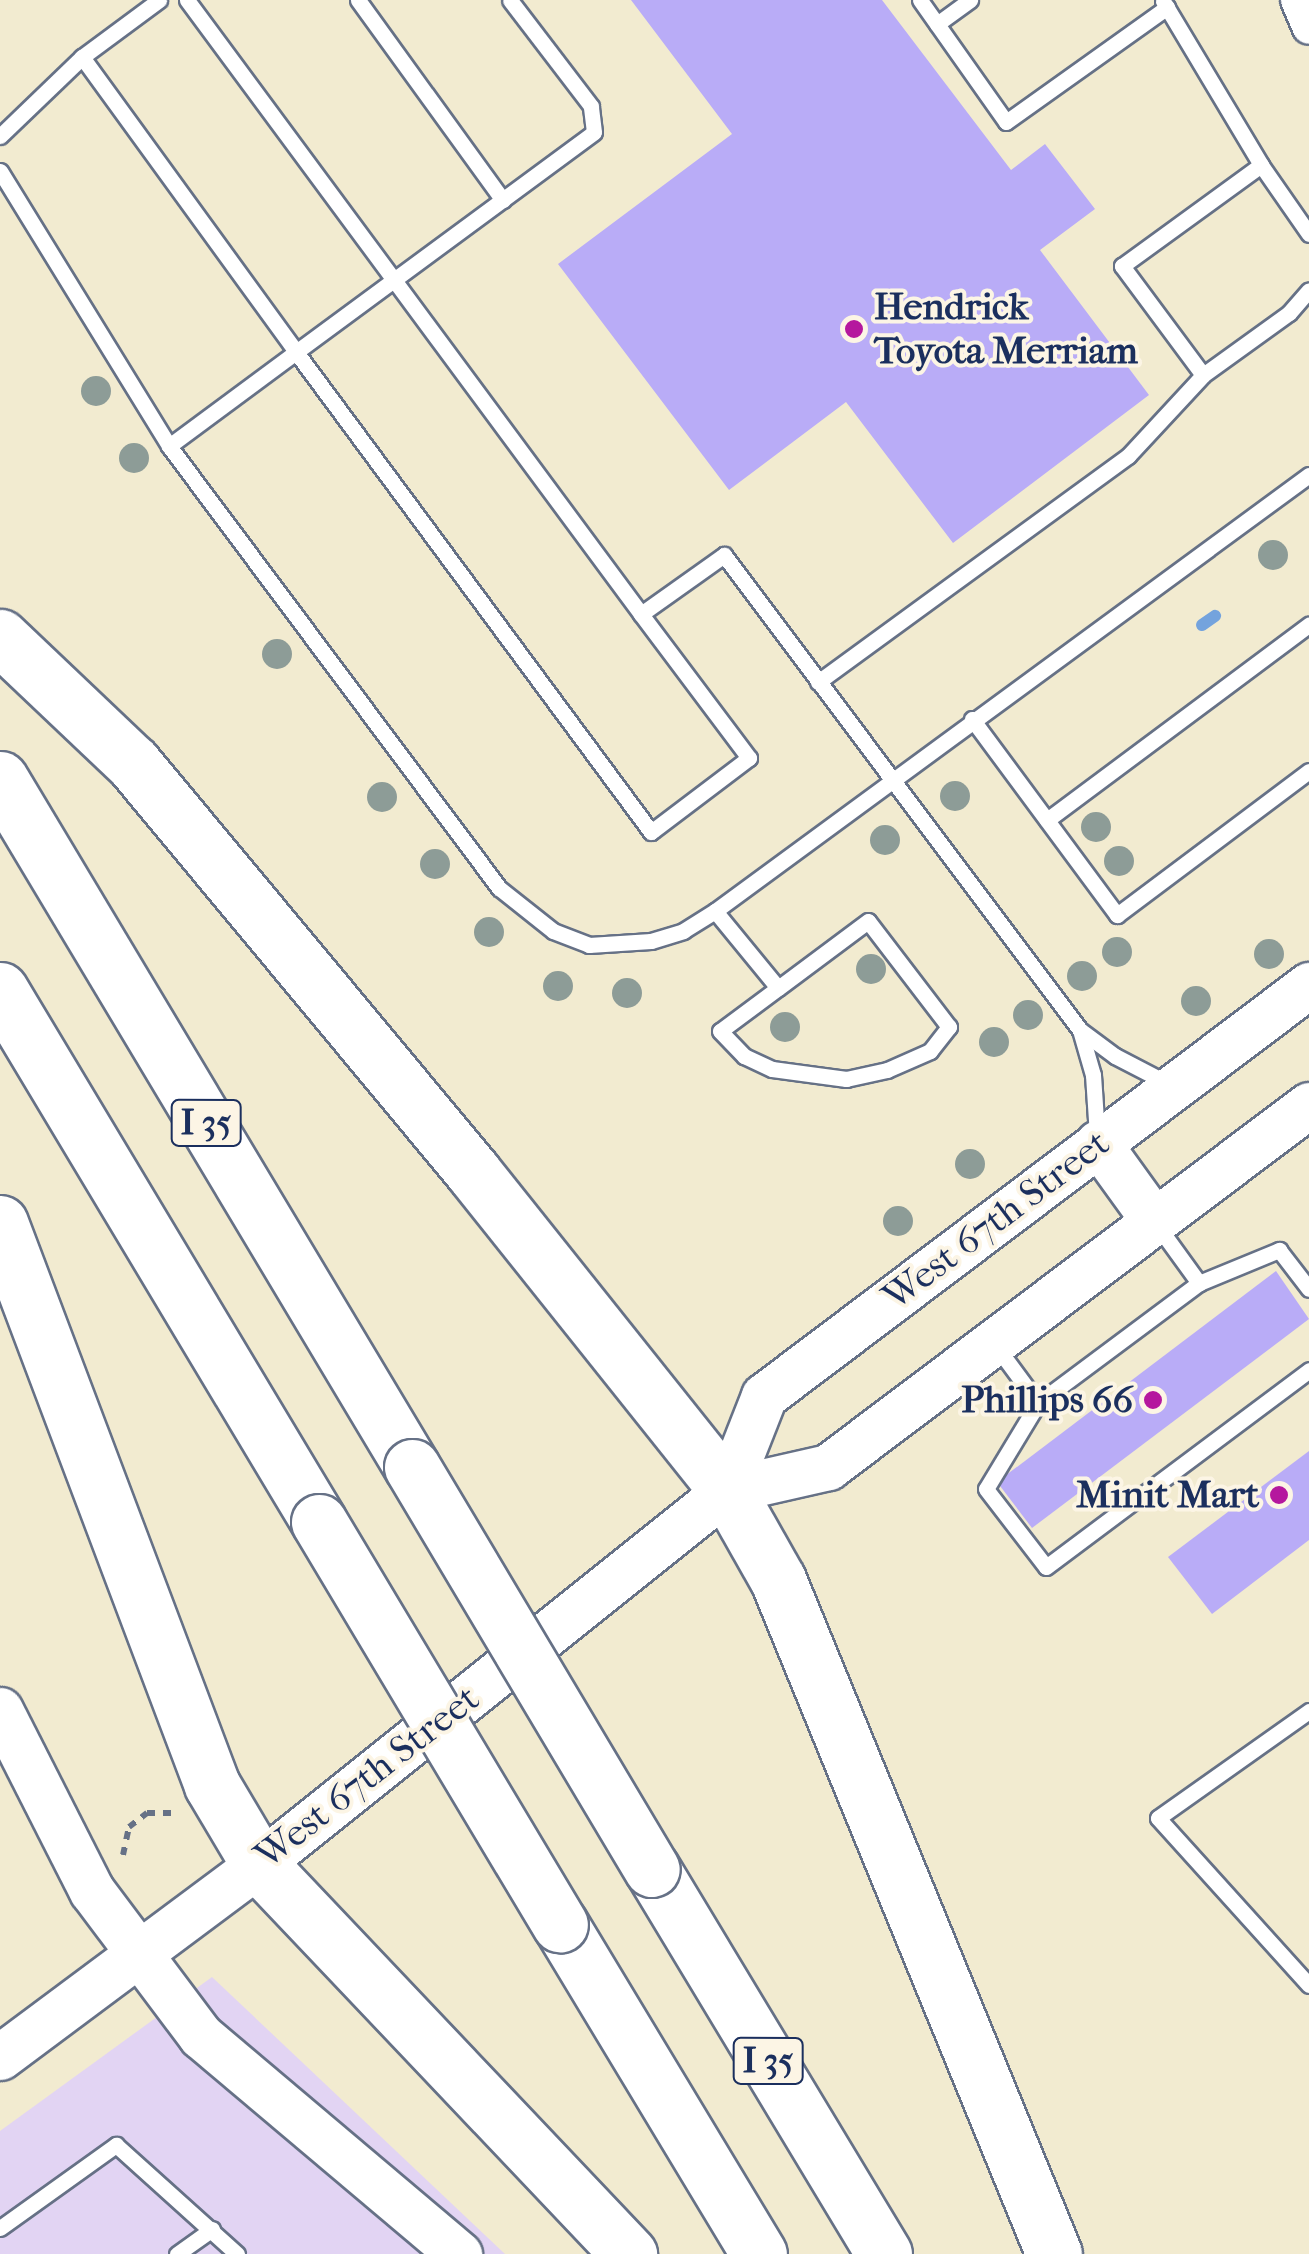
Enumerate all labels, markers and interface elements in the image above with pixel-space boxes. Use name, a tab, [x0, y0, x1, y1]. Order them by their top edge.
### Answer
place label: Hendrick Toyota Merriam	[874, 284, 1138, 373]
marker: Hendrick Toyota Merriam	[843, 318, 865, 340]
road number: I 35	[168, 1093, 244, 1153]
street label: West 67th Street	[874, 1120, 1118, 1320]
place label: Phillips 66	[961, 1377, 1133, 1423]
marker: Phillips 66	[1142, 1389, 1164, 1411]
place label: Minit Mart	[1076, 1472, 1259, 1518]
marker: Minit Mart	[1268, 1484, 1290, 1506]
street label: West 67th Street	[246, 1676, 488, 1878]
road number: I 35	[730, 2031, 806, 2091]

